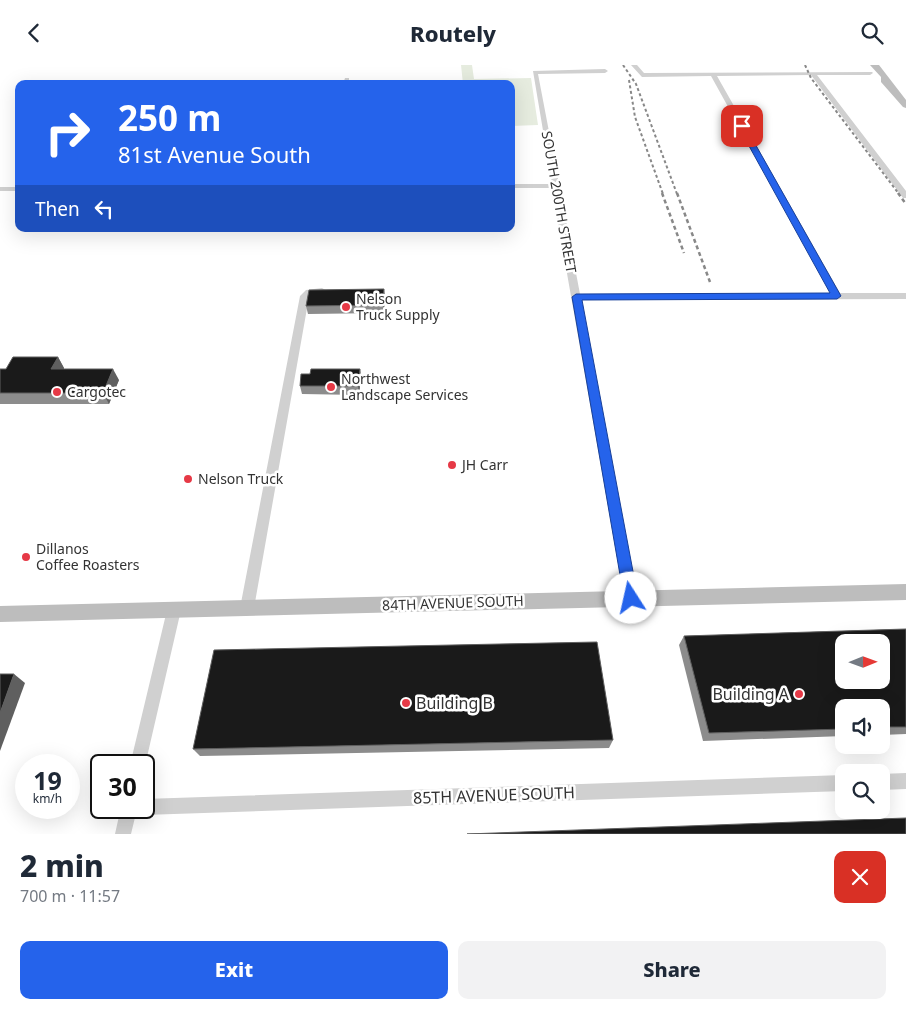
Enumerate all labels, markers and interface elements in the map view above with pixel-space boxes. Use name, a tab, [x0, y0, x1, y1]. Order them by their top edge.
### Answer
text: Routely	[410, 18, 496, 48]
icon: back	[20, 19, 48, 47]
icon: search	[858, 19, 886, 47]
text: 250 m	[118, 94, 221, 141]
icon: right	[35, 100, 100, 165]
pin	[721, 105, 763, 147]
icon: arrive	[728, 112, 756, 140]
street label: SOUTH 200TH STREET	[538, 129, 581, 275]
text: 81st Avenue South	[118, 139, 311, 169]
icon: left	[90, 195, 118, 223]
text: Then	[35, 196, 80, 222]
place label: Nelson Truck Supply	[356, 289, 441, 324]
marker: Nelson Truck Supply	[340, 301, 352, 313]
place label: Northwest Landscape Services	[341, 369, 469, 404]
marker: Northwest Landscape Services	[325, 381, 337, 393]
place label: Cargotec	[67, 382, 126, 401]
marker: Cargotec	[51, 386, 63, 398]
place label: JH Carr	[460, 455, 508, 474]
marker: JH Carr	[446, 459, 458, 471]
place label: Nelson Truck	[198, 469, 284, 488]
marker: Nelson Truck	[182, 473, 194, 485]
place label: Dillanos Coffee Roasters	[36, 539, 140, 574]
marker: Dillanos Coffee Roasters	[20, 551, 32, 563]
position arrow	[604, 571, 656, 623]
street label: 84TH AVENUE SOUTH	[382, 591, 524, 614]
north arrow	[835, 634, 890, 689]
map controls	[835, 634, 890, 819]
place label: Building A	[712, 683, 790, 705]
marker: Building A	[793, 688, 805, 700]
place label: Building B	[416, 692, 493, 714]
marker: Building B	[400, 697, 412, 709]
button: sound	[835, 699, 890, 754]
speed limit sign: 30	[90, 754, 155, 819]
text: 19	[33, 763, 62, 797]
button: search	[835, 764, 890, 819]
street label: 85TH AVENUE SOUTH	[413, 781, 575, 809]
text: km/h	[33, 790, 62, 807]
text: 2 min	[20, 845, 104, 886]
button: close	[834, 851, 886, 903]
text: 700 m · 11:57	[20, 885, 120, 907]
button: Exit	[20, 941, 448, 999]
button: Share	[458, 941, 886, 999]

